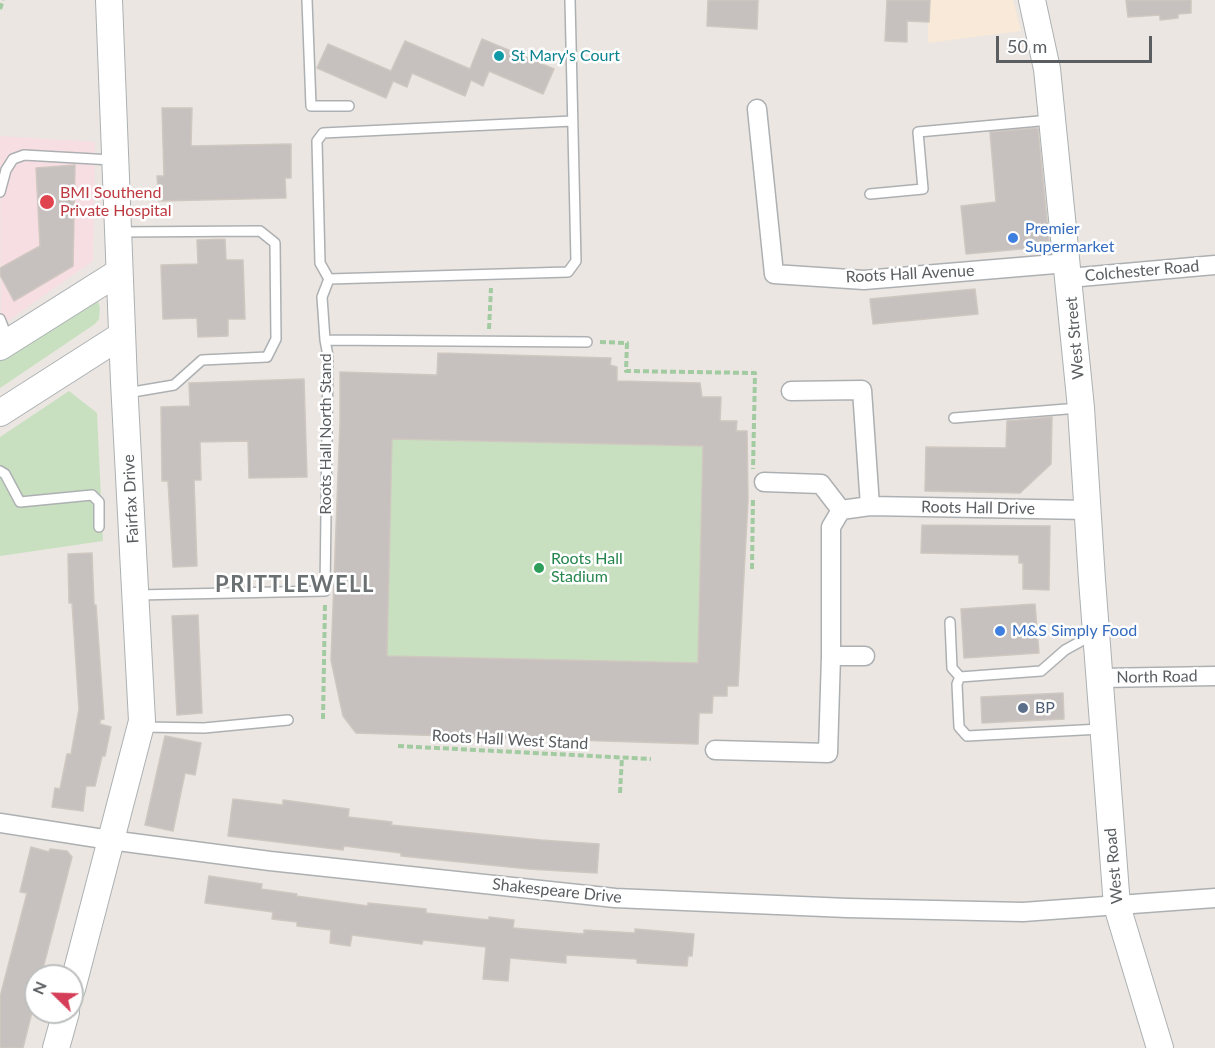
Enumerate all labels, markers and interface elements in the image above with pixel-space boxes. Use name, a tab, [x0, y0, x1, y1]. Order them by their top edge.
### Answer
scale bar	[999, 24, 1155, 62]
text: 50 m	[1007, 35, 1047, 57]
place label: St Mary's Court	[511, 46, 620, 66]
marker: St Mary's Court	[492, 49, 506, 63]
place label: BMI Southend Private Hospital	[60, 183, 172, 221]
marker: BMI Southend Private Hospital	[38, 193, 56, 211]
place label: Premier Supermarket	[1025, 219, 1114, 257]
marker: Premier Supermarket	[1006, 231, 1020, 245]
street label: Colchester Road	[1084, 256, 1200, 286]
street label: Roots Hall Avenue	[845, 261, 975, 287]
street label: West Street	[1062, 296, 1088, 380]
street label: Roots Hall North Stand	[316, 353, 336, 515]
street label: Fairfax Drive	[119, 454, 143, 544]
street label: Roots Hall Drive	[921, 497, 1035, 519]
place label: Roots Hall Stadium	[551, 549, 623, 587]
marker: Roots Hall Stadium	[532, 561, 546, 575]
district label: PRITTLEWELL	[215, 572, 375, 598]
place label: M&S Simply Food	[1012, 621, 1137, 641]
marker: M&S Simply Food	[993, 624, 1007, 638]
street label: North Road	[1116, 667, 1198, 687]
place label: BP	[1035, 698, 1055, 718]
marker: BP	[1016, 701, 1030, 715]
street label: Roots Hall West Stand	[431, 726, 589, 754]
street label: West Road	[1101, 827, 1127, 905]
street label: Shakespeare Drive	[491, 875, 623, 907]
north arrow	[24, 964, 84, 1024]
text: N	[28, 978, 50, 997]

